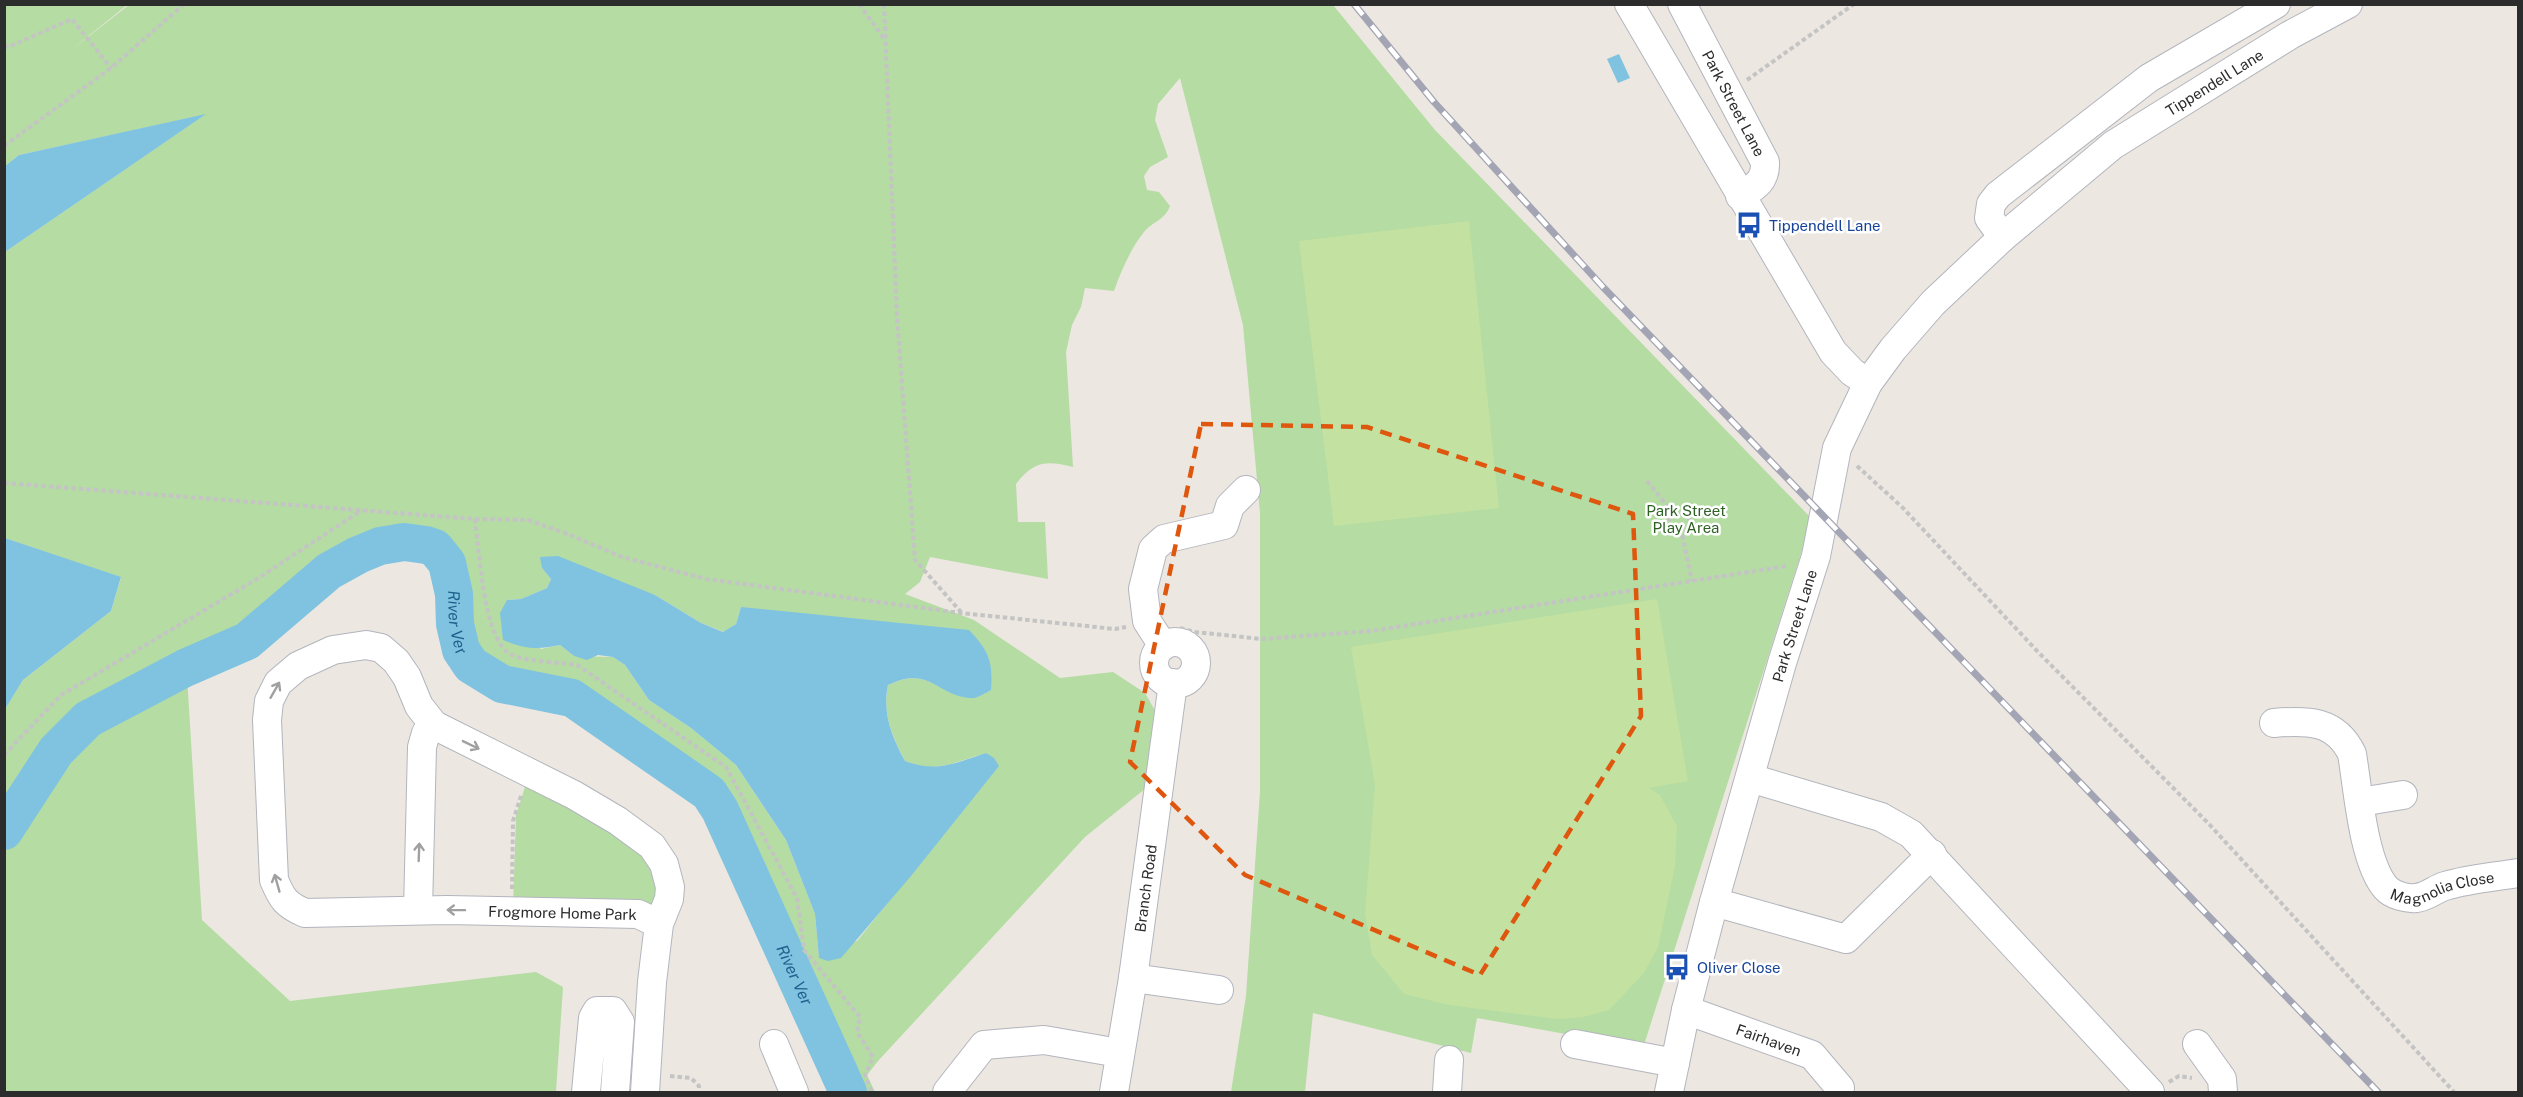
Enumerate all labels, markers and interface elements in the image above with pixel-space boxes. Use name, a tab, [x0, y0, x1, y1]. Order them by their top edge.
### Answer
street label: Tippendell Lane	[2162, 45, 2266, 119]
street label: Park Street Lane	[1699, 47, 1769, 159]
bus stop icon: Tippendell Lane	[1734, 210, 1764, 240]
place label: Tippendell Lane	[1769, 217, 1881, 234]
park label: Park Street Play Area	[1646, 502, 1726, 536]
street label: Park Street Lane	[1769, 567, 1820, 684]
water label: River Ver	[444, 590, 472, 659]
one-way arrow	[270, 682, 282, 699]
one-way arrow	[462, 739, 480, 751]
one-way arrow	[414, 842, 425, 862]
street label: Branch Road	[1131, 843, 1160, 933]
street label: Magnolia Close	[2388, 868, 2495, 907]
one-way arrow	[271, 874, 282, 893]
street label: Frogmore Home Park	[488, 902, 637, 922]
one-way arrow	[446, 904, 466, 916]
water label: River Ver	[773, 942, 817, 1009]
bus stop icon: Oliver Close	[1662, 952, 1692, 982]
place label: Oliver Close	[1697, 959, 1781, 976]
street label: Fairhaven	[1734, 1020, 1804, 1059]

